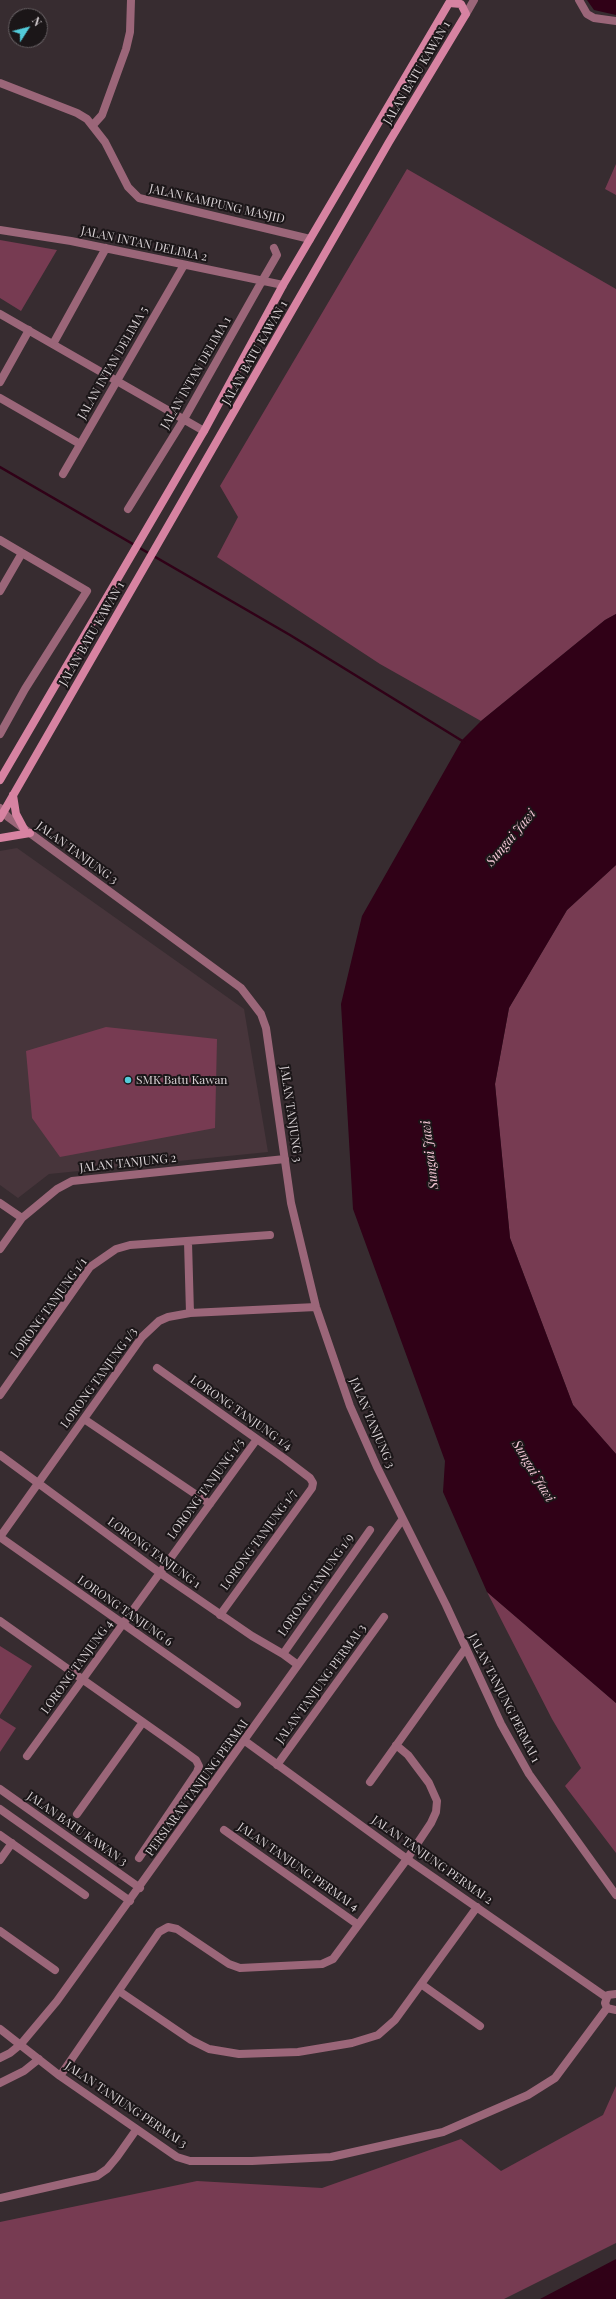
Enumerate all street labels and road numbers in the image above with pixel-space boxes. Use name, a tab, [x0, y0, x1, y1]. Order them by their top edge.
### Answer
street label: JALAN BATU KAWAN 1	[380, 19, 454, 127]
street label: JALAN KAMPUNG MASJID	[148, 181, 286, 227]
street label: JALAN INTAN DELIMA 2	[79, 224, 209, 264]
street label: JALAN BATU KAWAN 1	[219, 298, 291, 408]
street label: JALAN INTAN DELIMA 5	[75, 304, 151, 422]
street label: JALAN INTAN DELIMA 1	[158, 314, 234, 432]
street label: JALAN BATU KAWAN 1	[56, 579, 128, 689]
street label: JALAN TANJUNG 3	[34, 819, 120, 887]
street label: JALAN TANJUNG 3	[277, 1065, 305, 1163]
street label: JALAN TANJUNG 2	[79, 1151, 177, 1175]
street label: LORONG TANJUNG 1/1	[8, 1255, 90, 1361]
street label: LORONG TANJUNG 1/3	[58, 1325, 140, 1431]
street label: LORONG TANJUNG 1/4	[187, 1372, 295, 1454]
street label: JALAN TANJUNG 3	[346, 1376, 398, 1470]
street label: LORONG TANJUNG 1/5	[165, 1436, 247, 1542]
street label: LORONG TANJUNG 1/7	[218, 1487, 300, 1593]
street label: LORONG TANJUNG 1	[105, 1514, 203, 1592]
street label: LORONG TANJUNG 1/9	[275, 1531, 357, 1639]
street label: LORONG TANJUNG 6	[75, 1573, 175, 1649]
street label: LORONG TANJUNG 4	[38, 1617, 116, 1717]
street label: JALAN TANJUNG PERMAI 3	[273, 1622, 369, 1746]
street label: JALAN TANJUNG PERMAI 1	[465, 1631, 543, 1765]
street label: PERSIARAN TANJUNG PERMAI	[143, 1717, 251, 1859]
street label: JALAN BATU KAWAN 3	[24, 1789, 130, 1869]
street label: JALAN TANJUNG PERMAI 2	[369, 1813, 495, 1907]
street label: JALAN TANJUNG PERMAI 4	[235, 1820, 361, 1914]
street label: JALAN TANJUNG PERMAI 3	[62, 2059, 190, 2151]

